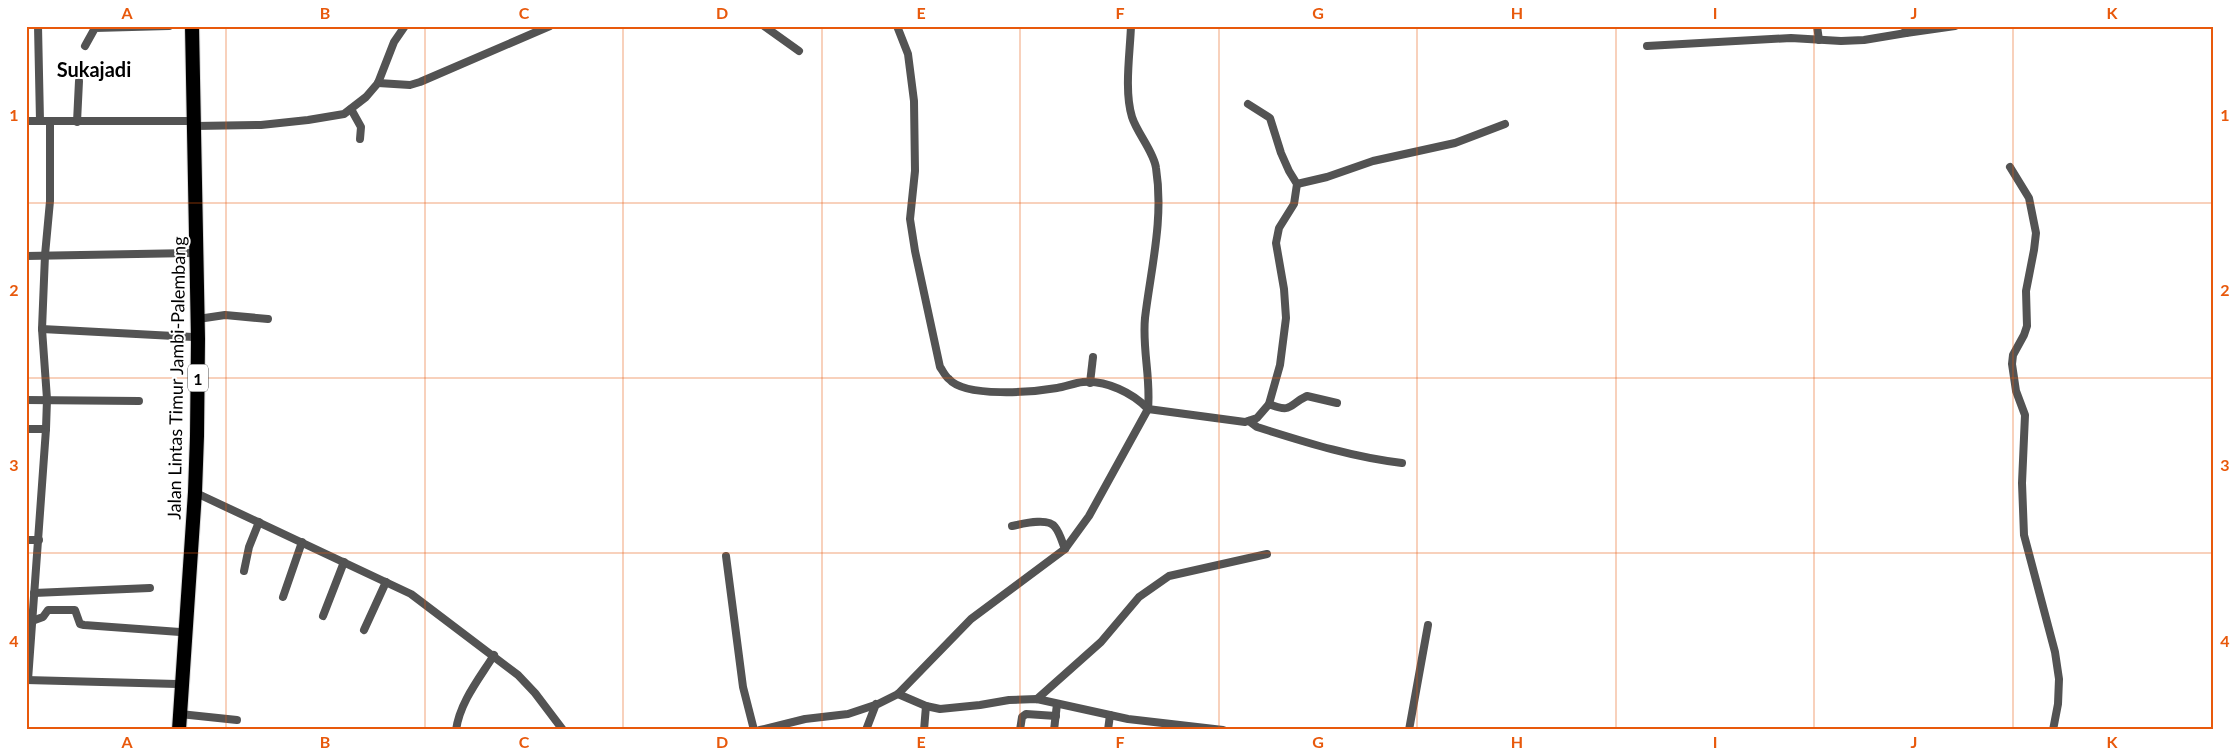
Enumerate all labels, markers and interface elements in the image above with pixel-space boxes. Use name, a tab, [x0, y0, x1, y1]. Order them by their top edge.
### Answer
text: A	[120, 3, 133, 22]
text: B	[320, 3, 330, 22]
text: C	[519, 3, 530, 22]
text: D	[716, 3, 728, 22]
text: E	[916, 3, 926, 22]
text: F	[1115, 3, 1125, 22]
text: G	[1312, 3, 1324, 22]
text: H	[1511, 3, 1523, 22]
text: I	[1713, 3, 1717, 22]
text: J	[1911, 3, 1917, 22]
text: K	[2107, 3, 2119, 22]
district label: Sukajadi	[57, 57, 131, 81]
text: 1	[9, 105, 19, 124]
text: 1	[2220, 105, 2230, 124]
street label: Jalan Lintas Timur Jambi-Palembang	[163, 236, 189, 520]
text: 2	[9, 280, 19, 299]
text: 2	[2220, 280, 2230, 299]
road number: 1	[188, 364, 208, 392]
text: 3	[9, 455, 19, 474]
text: 3	[2220, 455, 2230, 474]
text: 4	[9, 631, 19, 650]
text: 4	[2220, 631, 2230, 650]
text: A	[120, 732, 133, 751]
text: B	[320, 732, 330, 751]
text: C	[519, 732, 530, 751]
text: D	[716, 732, 728, 751]
text: E	[916, 732, 926, 751]
text: F	[1115, 732, 1125, 751]
text: G	[1312, 732, 1324, 751]
text: H	[1511, 732, 1523, 751]
text: I	[1713, 732, 1717, 751]
text: J	[1911, 732, 1917, 751]
text: K	[2107, 732, 2119, 751]

